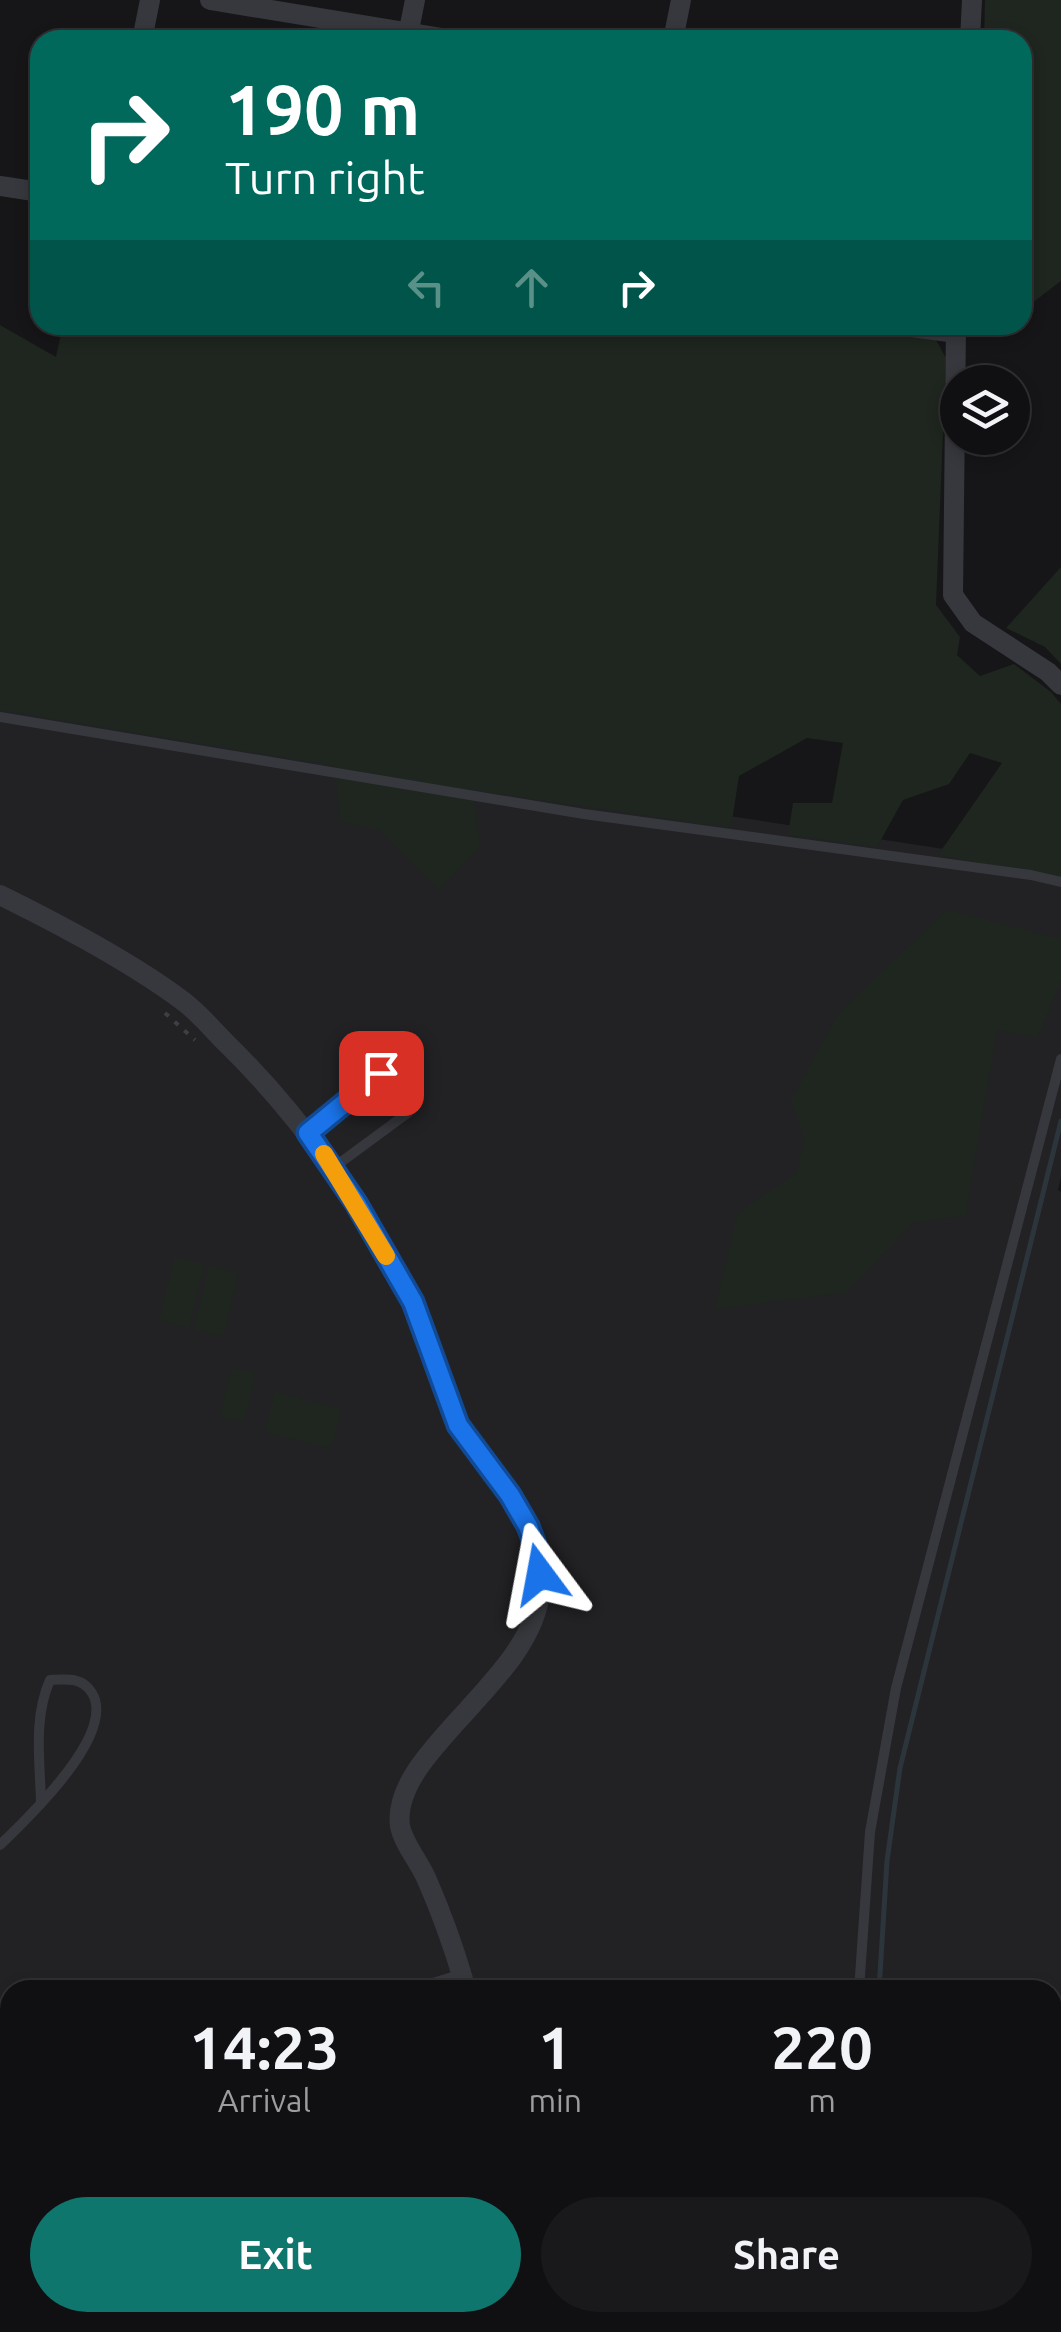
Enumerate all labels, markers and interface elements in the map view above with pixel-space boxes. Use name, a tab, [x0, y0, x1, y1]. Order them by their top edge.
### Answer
icon: right	[60, 70, 190, 200]
text: 190 m	[225, 70, 420, 148]
text: Turn right	[225, 152, 425, 203]
icon: left	[399, 260, 454, 315]
icon: ahead	[504, 260, 559, 315]
icon: right	[609, 260, 664, 315]
map controls	[940, 365, 1030, 455]
button: layers	[940, 365, 1030, 455]
pin	[339, 1031, 424, 1116]
icon: arrive	[354, 1046, 409, 1101]
position arrow	[488, 1522, 592, 1626]
text: 14:23	[189, 2013, 339, 2080]
text: 1	[538, 2013, 572, 2080]
text: 220	[771, 2013, 873, 2080]
text: Arrival	[218, 2082, 311, 2118]
text: min	[528, 2082, 582, 2118]
text: m	[808, 2082, 836, 2118]
button: Exit	[30, 2197, 521, 2312]
button: Share	[541, 2197, 1032, 2312]

